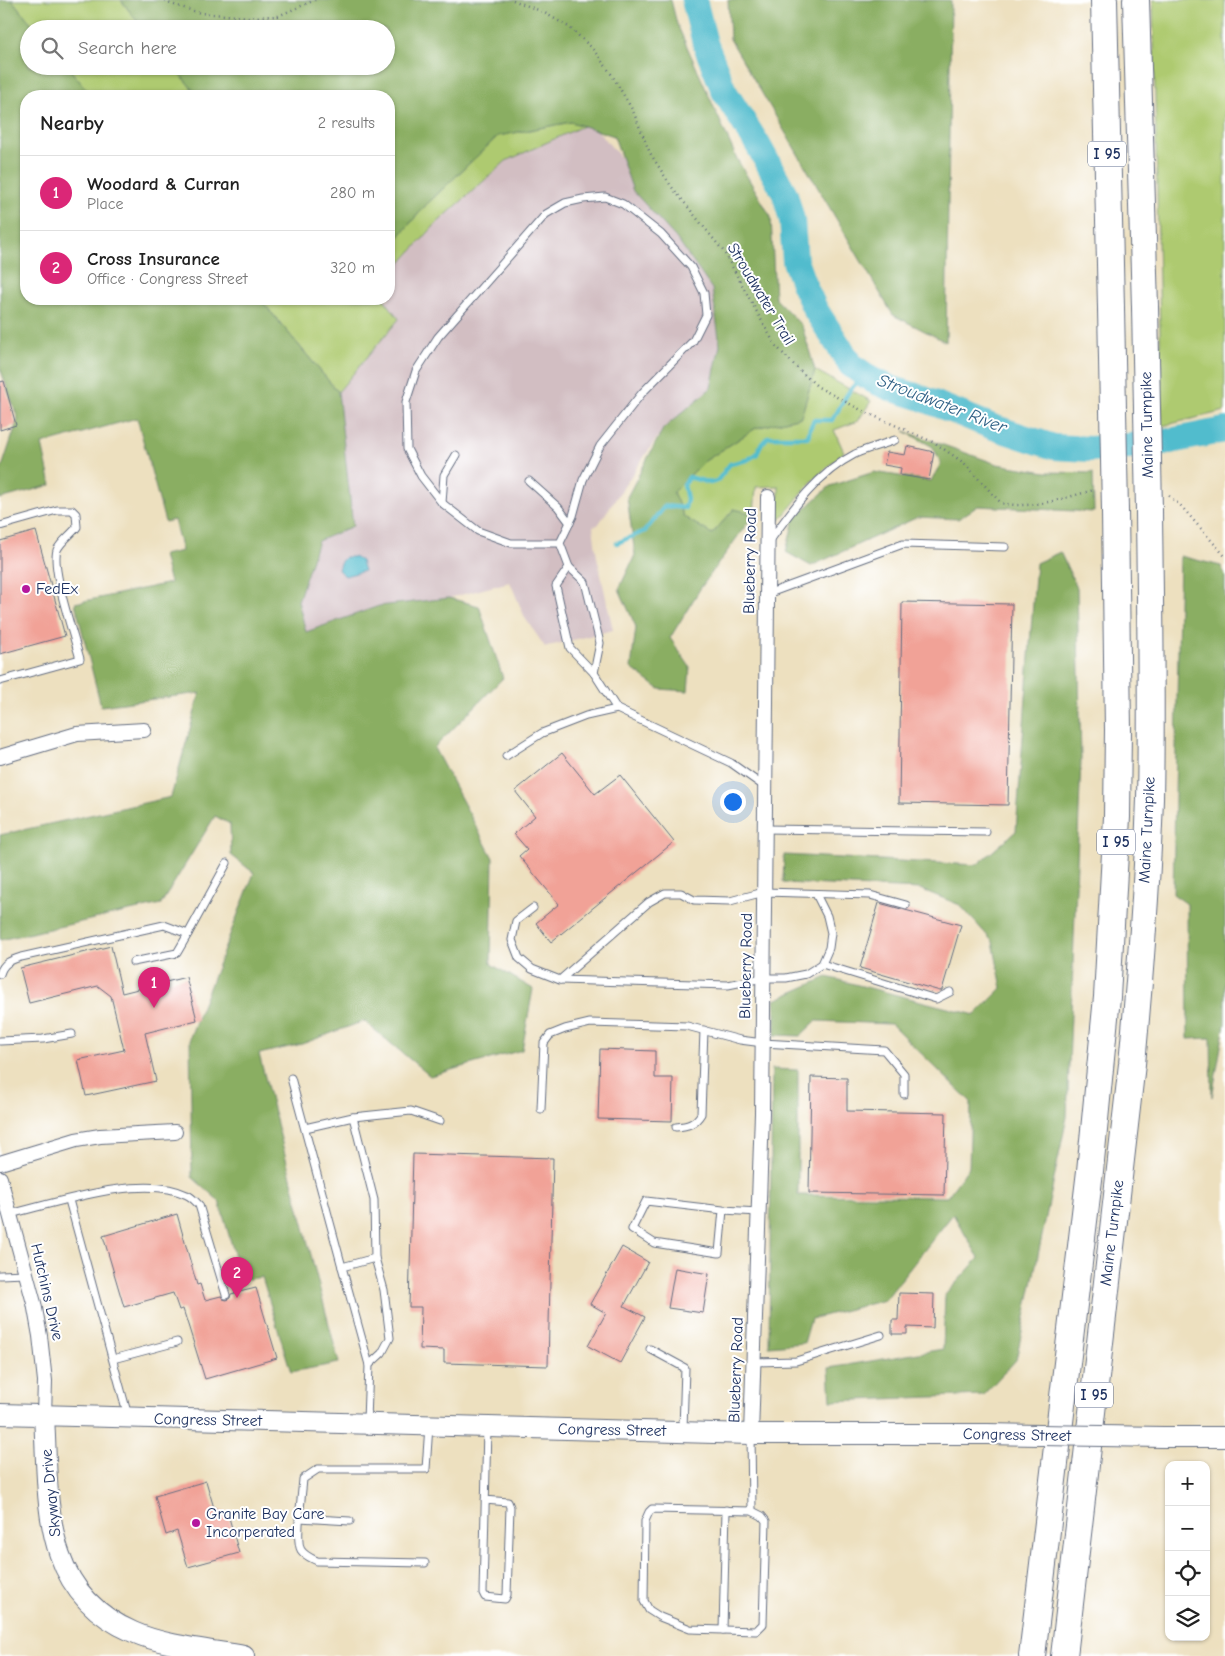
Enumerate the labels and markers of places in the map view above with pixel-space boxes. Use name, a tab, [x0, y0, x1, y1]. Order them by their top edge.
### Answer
place label: FedEx	[36, 580, 78, 598]
marker: FedEx	[20, 583, 32, 595]
pin: 1	[138, 967, 170, 1008]
pin: 2	[221, 1257, 253, 1298]
place label: Granite Bay Care Incorperated	[206, 1505, 325, 1541]
marker: Granite Bay Care Incorperated	[190, 1517, 202, 1529]

